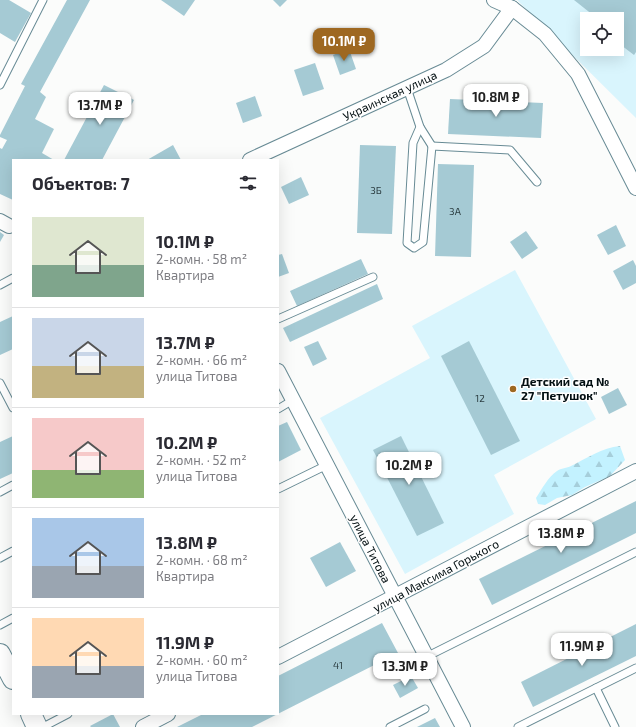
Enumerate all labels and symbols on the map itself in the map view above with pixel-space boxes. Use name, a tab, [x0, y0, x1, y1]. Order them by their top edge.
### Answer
pin: 10.1M ₽	[307, 28, 381, 62]
street label: Украинская улица	[340, 67, 439, 124]
pin: 10.8M ₽	[459, 84, 533, 118]
pin: 13.7M ₽	[63, 92, 137, 126]
house number: 3Б	[370, 184, 382, 196]
house number: 3А	[449, 205, 462, 217]
place label: Детский сад № 27 "Петушок"	[521, 374, 609, 402]
marker: Детский сад № 27 "Петушок"	[508, 384, 518, 394]
house number: 12	[475, 392, 485, 404]
pin: 10.2M ₽	[372, 452, 446, 486]
street label: улица Титова	[347, 512, 394, 586]
pin: 13.8M ₽	[524, 520, 598, 554]
street label: улица Максима Горького	[370, 536, 502, 615]
pin: 11.9M ₽	[545, 633, 619, 667]
pin: 13.3M ₽	[368, 653, 442, 687]
house number: 41	[333, 659, 343, 671]

